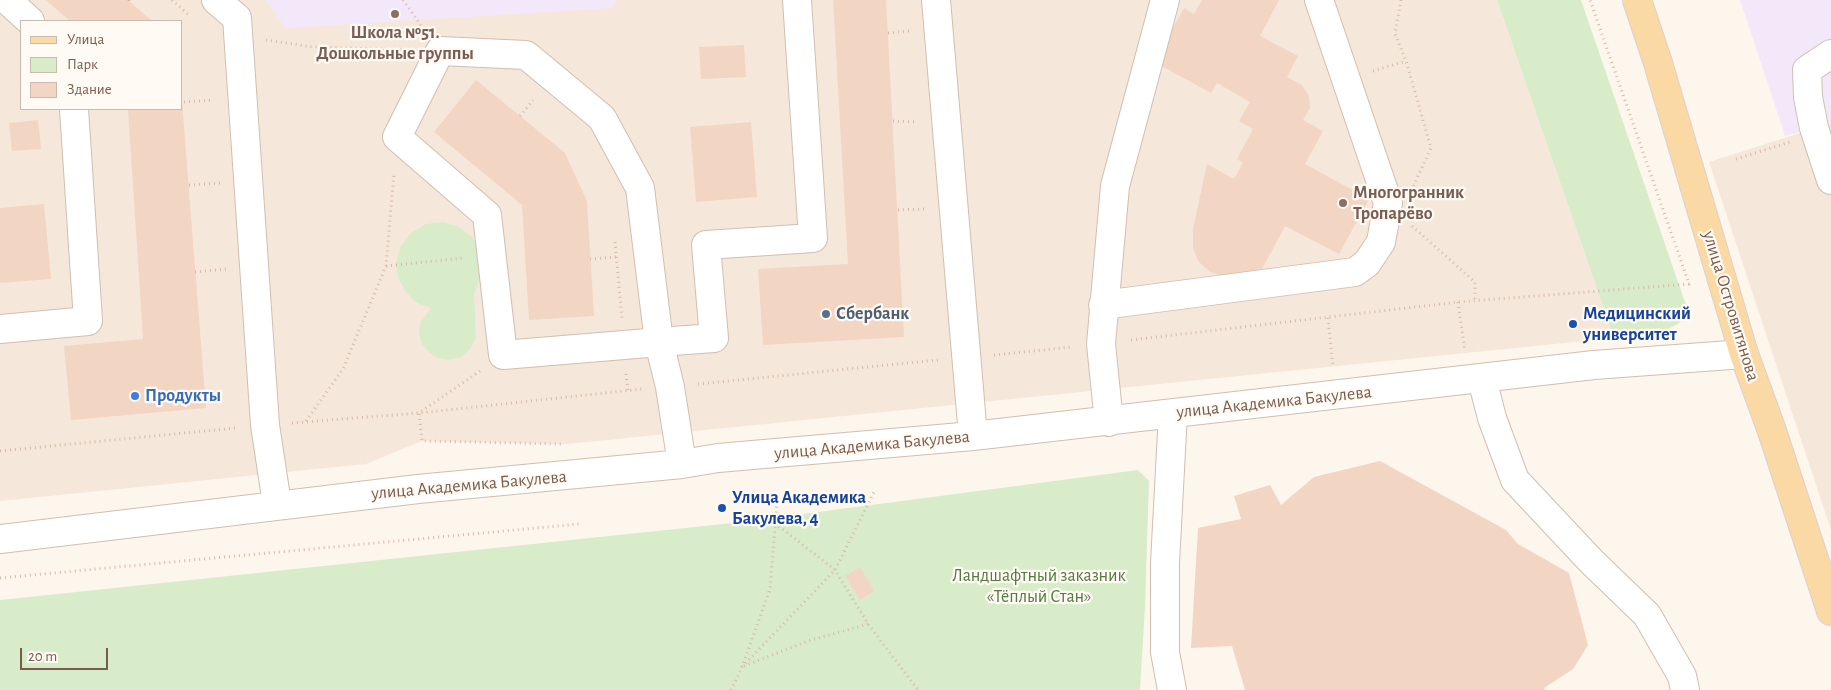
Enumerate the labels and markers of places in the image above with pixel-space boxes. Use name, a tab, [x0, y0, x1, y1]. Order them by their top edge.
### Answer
marker: Школа №51. Дошкольные группы	[389, 8, 401, 20]
place label: Школа №51. Дошкольные группы	[316, 22, 474, 64]
place label: Многогранник Тропарёво	[1353, 182, 1464, 224]
marker: Многогранник Тропарёво	[1337, 197, 1349, 209]
place label: Сбербанк	[836, 303, 909, 325]
place label: Медицинский университет	[1583, 303, 1691, 346]
marker: Сбербанк	[820, 308, 832, 320]
marker: Медицинский университет	[1567, 318, 1579, 330]
place label: Продукты	[145, 385, 221, 407]
marker: Продукты	[129, 390, 141, 402]
place label: Улица Академика Бакулева, 4	[732, 487, 866, 530]
marker: Улица Академика Бакулева, 4	[716, 502, 728, 514]

